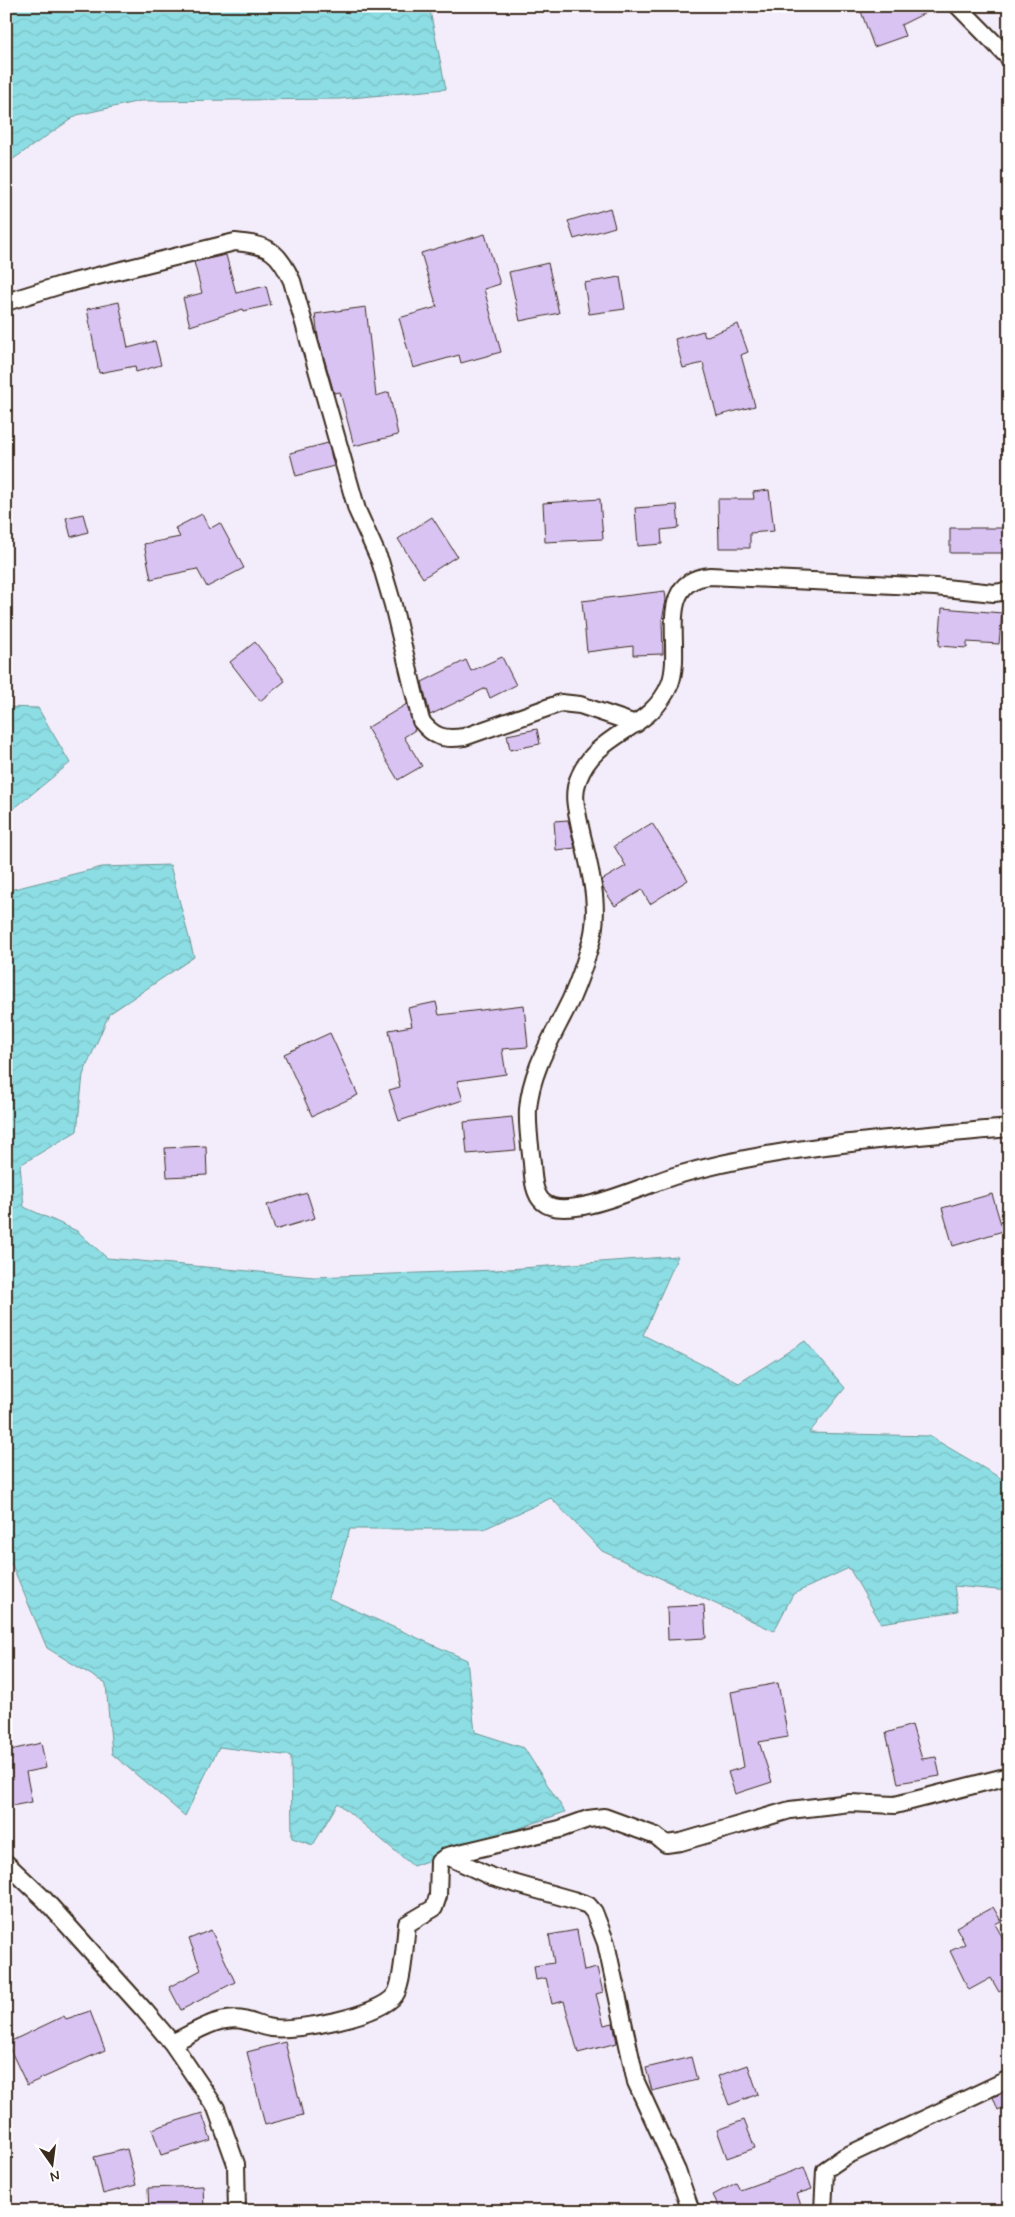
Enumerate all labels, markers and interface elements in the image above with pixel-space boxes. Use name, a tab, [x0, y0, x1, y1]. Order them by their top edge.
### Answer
north arrow	[28, 2140, 78, 2190]
text: N	[48, 2166, 62, 2186]

